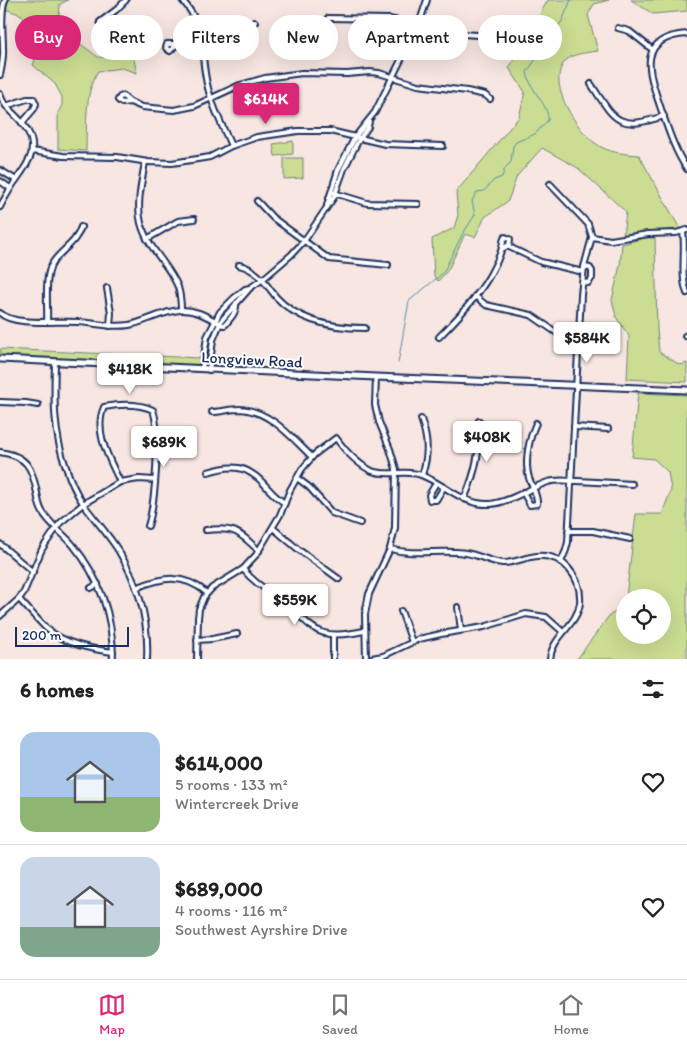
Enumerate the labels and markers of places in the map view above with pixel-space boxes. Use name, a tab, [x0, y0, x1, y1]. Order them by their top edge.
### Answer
pin: $614K	[231, 82, 301, 125]
pin: $584K	[552, 322, 622, 364]
pin: $418K	[95, 352, 165, 395]
pin: $408K	[452, 420, 522, 463]
pin: $689K	[129, 426, 199, 468]
pin: $559K	[260, 584, 330, 626]

